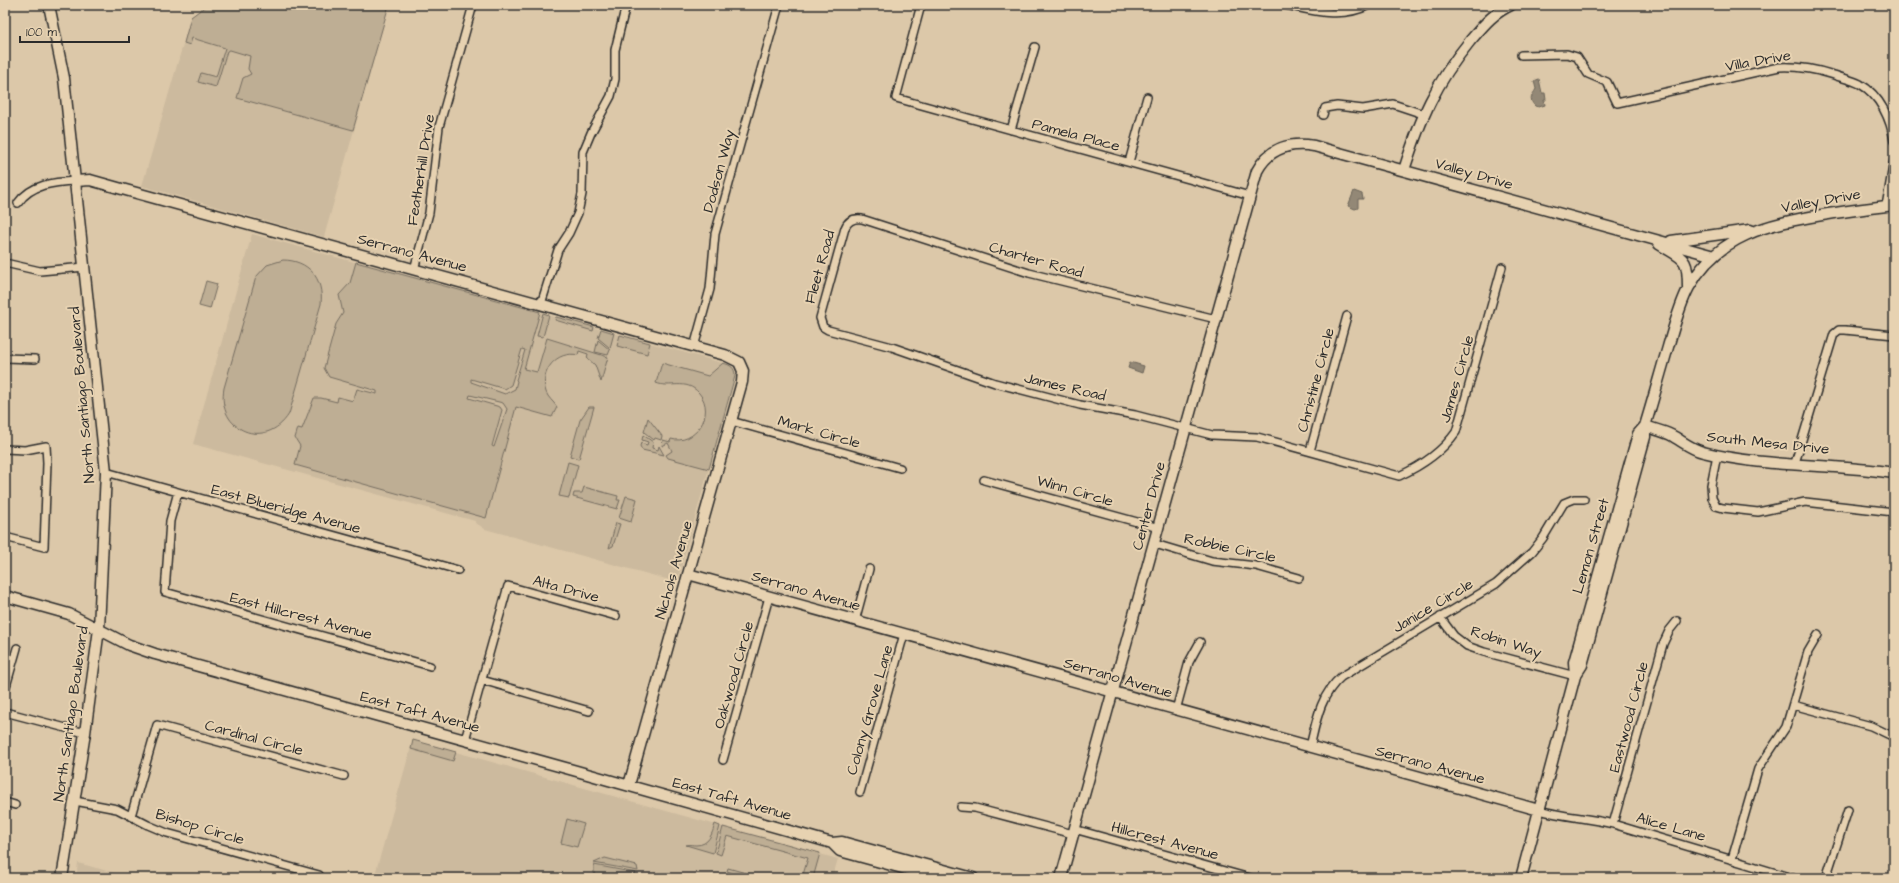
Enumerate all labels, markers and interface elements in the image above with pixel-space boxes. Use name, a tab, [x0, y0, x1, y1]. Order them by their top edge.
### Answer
scale bar	[20, 18, 129, 44]
text: 100 m	[26, 24, 57, 41]
street label: Villa Drive	[1724, 45, 1792, 77]
street label: Featherhill Drive	[402, 113, 440, 227]
street label: Pamela Place	[1030, 113, 1122, 157]
street label: Dodson Way	[698, 127, 741, 215]
street label: Valley Drive	[1432, 153, 1515, 196]
street label: Valley Drive	[1780, 184, 1863, 219]
street label: Serrano Avenue	[355, 228, 469, 278]
street label: Fleet Road	[800, 228, 841, 306]
street label: Charter Road	[987, 237, 1086, 284]
street label: North Santiago Boulevard	[64, 305, 101, 484]
street label: Christine Circle	[1292, 325, 1340, 435]
street label: James Circle	[1434, 333, 1480, 425]
street label: James Road	[1022, 367, 1108, 407]
street label: Mark Circle	[775, 410, 863, 454]
street label: South Mesa Drive	[1706, 426, 1830, 460]
street label: Center Drive	[1127, 459, 1171, 553]
street label: Winn Circle	[1034, 470, 1116, 512]
street label: East Blueridge Avenue	[209, 479, 363, 540]
street label: Lemon Street	[1567, 496, 1615, 596]
street label: Nichols Avenue	[650, 518, 698, 622]
street label: Robbie Circle	[1182, 528, 1278, 568]
street label: Serrano Avenue	[749, 565, 863, 617]
street label: Alta Drive	[531, 570, 601, 608]
street label: Janice Circle	[1389, 574, 1477, 638]
street label: East Hillcrest Avenue	[228, 587, 374, 645]
street label: Oakwood Circle	[709, 619, 759, 731]
street label: Robin Way	[1468, 621, 1544, 664]
street label: North Santiago Boulevard	[48, 625, 95, 803]
street label: Colony Grove Lane	[841, 643, 900, 778]
street label: Serrano Avenue	[1061, 652, 1175, 704]
street label: Eastwood Circle	[1604, 659, 1654, 775]
street label: East Taft Avenue	[358, 686, 482, 738]
street label: Cardinal Circle	[202, 715, 306, 761]
street label: Serrano Avenue	[1373, 740, 1487, 790]
street label: East Taft Avenue	[670, 772, 794, 826]
street label: Bishop Circle	[153, 804, 247, 850]
street label: Alice Lane	[1634, 807, 1708, 847]
street label: Hillcrest Avenue	[1109, 817, 1221, 865]

